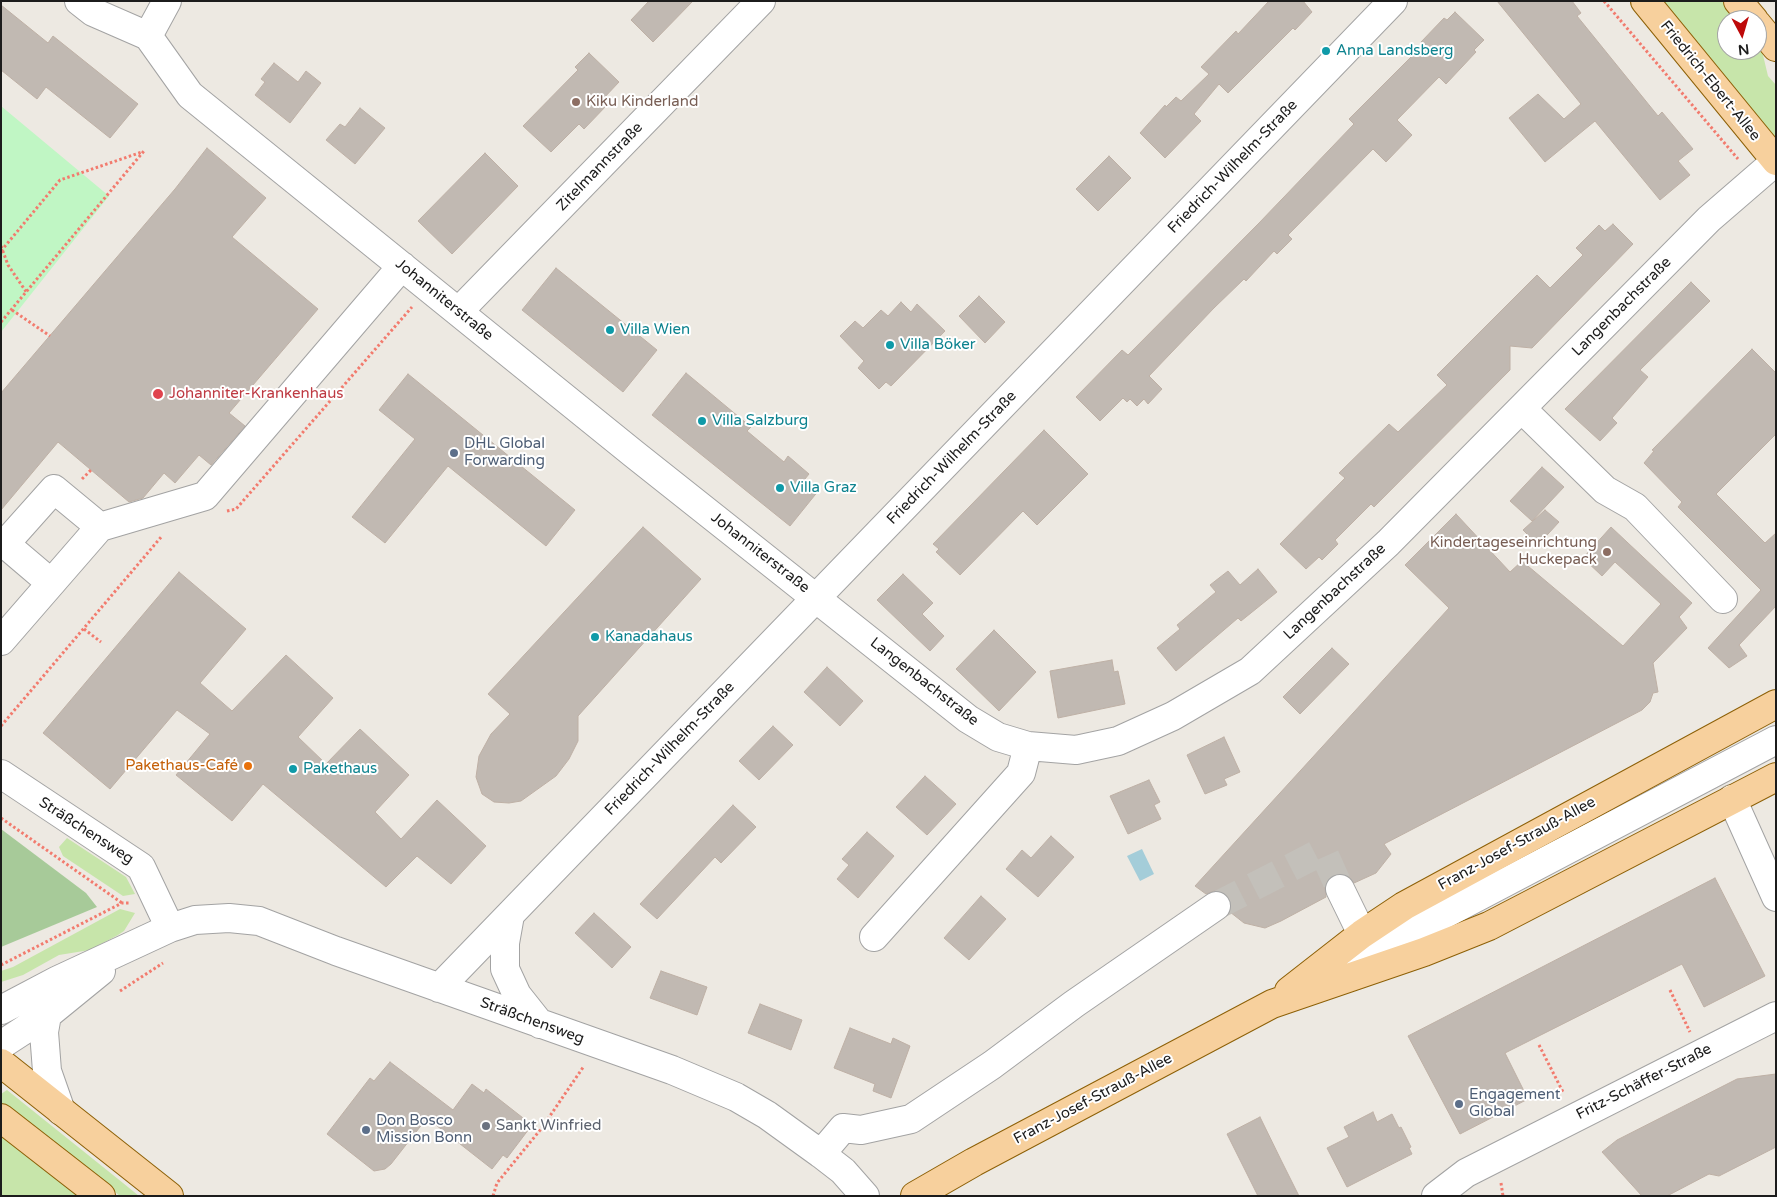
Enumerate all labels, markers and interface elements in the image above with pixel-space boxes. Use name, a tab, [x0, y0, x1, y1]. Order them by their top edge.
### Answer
north arrow	[1717, 10, 1767, 60]
street label: Friedrich-Ebert-Allee	[1656, 17, 1764, 145]
text: N	[1737, 40, 1750, 58]
place label: Anna Landsberg	[1336, 42, 1454, 60]
marker: Anna Landsberg	[1320, 45, 1332, 57]
place label: Kiku Kinderland	[586, 93, 698, 111]
marker: Kiku Kinderland	[570, 96, 582, 108]
street label: Friedrich-Wilhelm-Straße	[1164, 96, 1302, 238]
street label: Zitelmannstraße	[553, 119, 647, 215]
street label: Langenbachstraße	[1569, 254, 1675, 360]
street label: Johanniterstraße	[392, 255, 496, 345]
place label: Villa Wien	[620, 321, 690, 339]
marker: Villa Wien	[604, 324, 616, 336]
place label: Villa Böker	[900, 336, 976, 354]
marker: Villa Böker	[884, 339, 896, 351]
place label: Johanniter-Krankenhaus	[169, 385, 344, 403]
marker: Johanniter-Krankenhaus	[151, 387, 165, 401]
street label: Friedrich-Wilhelm-Straße	[883, 387, 1021, 529]
place label: Villa Salzburg	[712, 412, 808, 430]
marker: Villa Salzburg	[696, 415, 708, 427]
place label: DHL Global Forwarding	[464, 435, 545, 470]
marker: DHL Global Forwarding	[448, 447, 460, 459]
place label: Villa Graz	[790, 479, 857, 497]
marker: Villa Graz	[774, 482, 786, 494]
street label: Johanniterstraße	[707, 509, 813, 597]
place label: Kindertageseinrichtung Huckepack	[1430, 534, 1597, 569]
street label: Langenbachstraße	[1280, 540, 1390, 644]
marker: Kindertageseinrichtung Huckepack	[1601, 546, 1613, 558]
place label: Kanadahaus	[605, 628, 693, 646]
marker: Kanadahaus	[589, 631, 601, 643]
street label: Langenbachstraße	[866, 634, 982, 730]
street label: Friedrich-Wilhelm-Straße	[601, 678, 739, 820]
place label: Pakethaus-Café	[125, 757, 238, 775]
marker: Pakethaus-Café	[242, 760, 254, 772]
place label: Pakethaus	[303, 760, 377, 778]
marker: Pakethaus	[287, 763, 299, 775]
street label: Franz-Josef-Strauß-Allee	[1435, 793, 1599, 895]
street label: Sträßchensweg	[35, 794, 137, 868]
street label: Sträßchensweg	[477, 994, 587, 1048]
street label: Fritz-Schäffer-Straße	[1573, 1040, 1715, 1124]
street label: Franz-Josef-Strauß-Allee	[1011, 1050, 1175, 1148]
place label: Engagement Global	[1469, 1086, 1560, 1121]
marker: Engagement Global	[1453, 1098, 1465, 1110]
place label: Don Bosco Mission Bonn	[376, 1112, 472, 1147]
place label: Sankt Winfried	[496, 1117, 601, 1135]
marker: Sankt Winfried	[480, 1120, 492, 1132]
marker: Don Bosco Mission Bonn	[360, 1124, 372, 1136]

